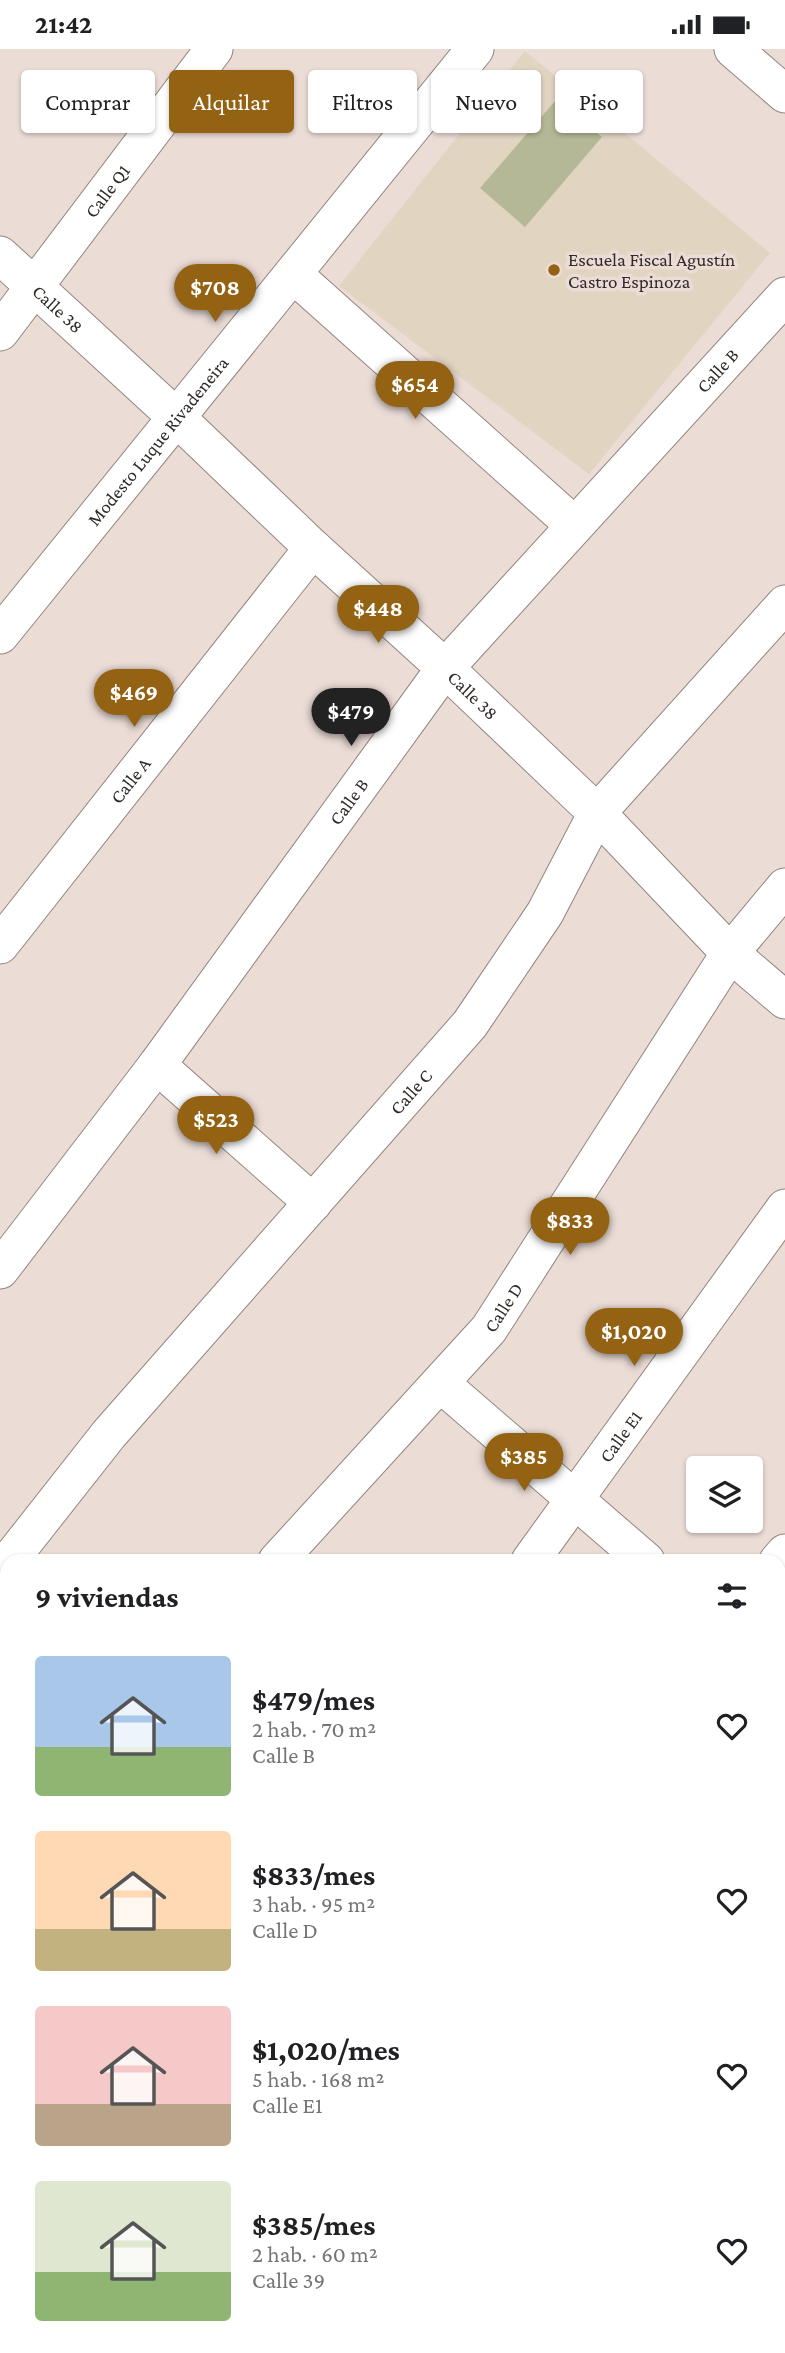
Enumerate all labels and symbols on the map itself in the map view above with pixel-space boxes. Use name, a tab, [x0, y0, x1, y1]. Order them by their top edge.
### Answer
street label: Calle Q1	[80, 161, 134, 222]
place label: Escuela Fiscal Agustín Castro Espinoza	[568, 249, 735, 292]
marker: Escuela Fiscal Agustín Castro Espinoza	[546, 262, 562, 278]
pin: $708	[174, 265, 256, 324]
street label: Calle 38	[28, 280, 87, 337]
street label: Calle B	[692, 344, 743, 397]
street label: Modesto Luque Rivadeneira	[83, 352, 233, 530]
pin: $654	[374, 361, 456, 421]
pin: $448	[337, 585, 419, 645]
street label: Calle 38	[443, 666, 502, 724]
pin: $469	[93, 669, 175, 729]
pin: $479	[310, 689, 392, 748]
street label: Calle A	[106, 753, 155, 808]
street label: Calle B	[325, 774, 373, 829]
street label: Calle C	[386, 1065, 436, 1119]
pin: $523	[175, 1097, 257, 1156]
pin: $833	[529, 1197, 611, 1257]
street label: Calle D	[480, 1279, 527, 1336]
pin: $1,020	[577, 1309, 691, 1368]
street label: Calle E1	[595, 1407, 646, 1466]
pin: $385	[483, 1433, 565, 1493]

